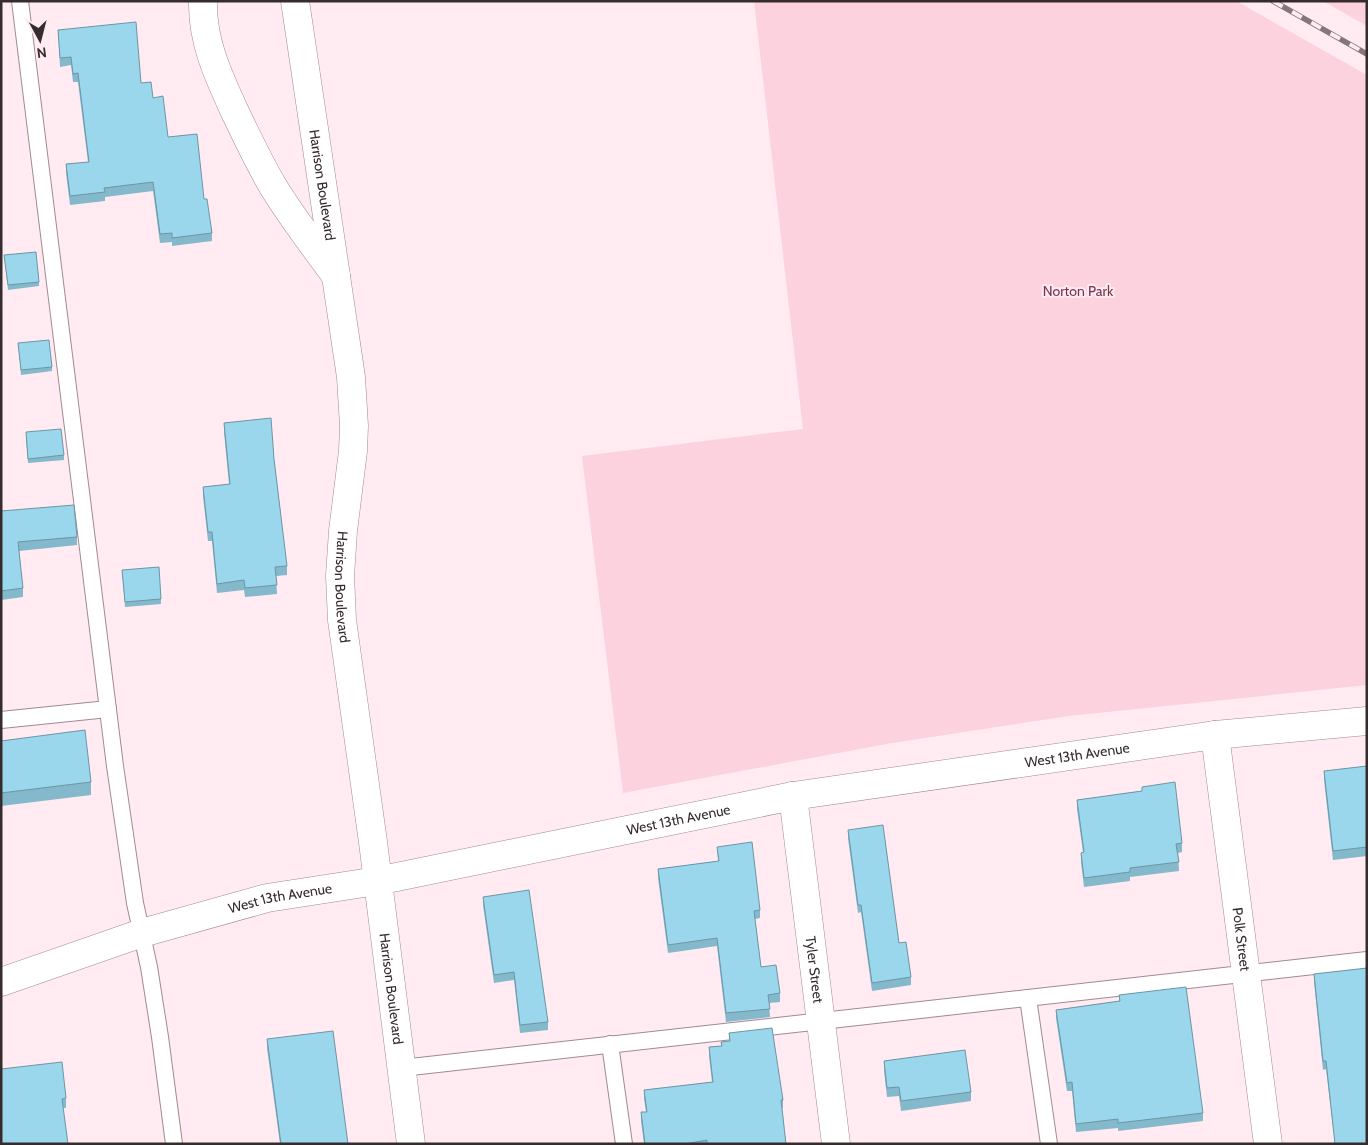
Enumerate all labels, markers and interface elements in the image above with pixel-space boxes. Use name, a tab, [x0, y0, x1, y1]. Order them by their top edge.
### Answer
north arrow	[15, 15, 65, 65]
text: N	[36, 43, 48, 62]
street label: Harrison Boulevard	[305, 128, 340, 242]
park label: Norton Park	[1043, 282, 1114, 300]
street label: Harrison Boulevard	[331, 530, 354, 644]
street label: West 13th Avenue	[1024, 738, 1131, 771]
street label: West 13th Avenue	[625, 800, 732, 839]
street label: West 13th Avenue	[226, 879, 333, 917]
street label: Polk Street	[1228, 906, 1255, 973]
street label: Harrison Boulevard	[376, 932, 407, 1045]
street label: Tyler Street	[801, 935, 828, 1004]

